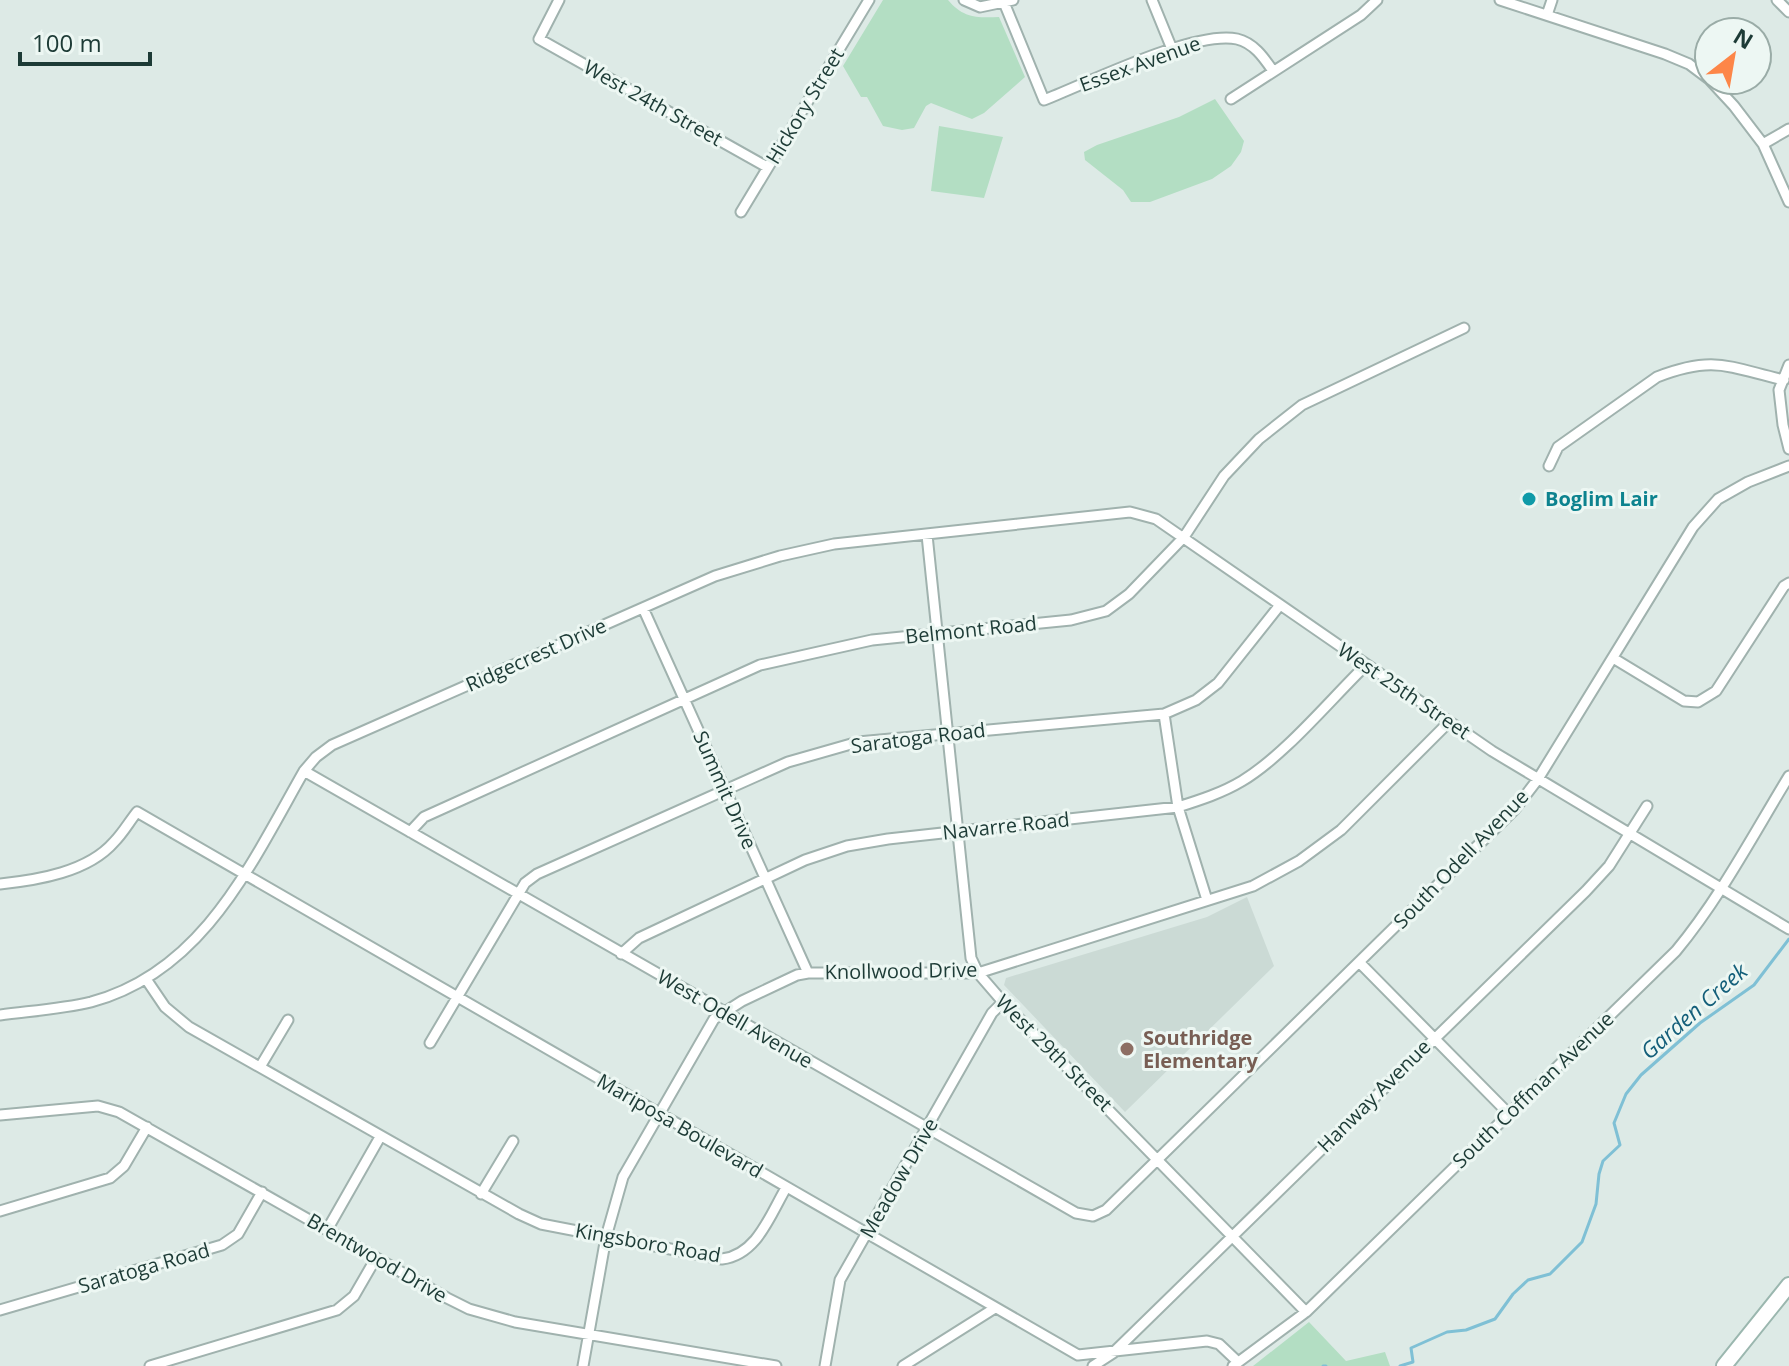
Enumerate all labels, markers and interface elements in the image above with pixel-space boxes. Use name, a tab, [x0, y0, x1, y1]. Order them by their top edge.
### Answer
scale bar	[20, 16, 150, 66]
north arrow	[1693, 16, 1773, 96]
text: N	[1728, 21, 1759, 55]
text: 100 m	[32, 26, 102, 59]
street label: Essex Avenue	[1076, 29, 1204, 98]
street label: Hickory Street	[759, 43, 850, 169]
street label: West 24th Street	[579, 53, 728, 152]
place label: Boglim Lair	[1545, 485, 1658, 512]
marker: Boglim Lair	[1520, 490, 1538, 508]
street label: Belmont Road	[904, 609, 1038, 650]
street label: Ridgecrest Drive	[461, 611, 610, 698]
street label: West 25th Street	[1333, 636, 1476, 745]
street label: Saratoga Road	[849, 716, 987, 759]
street label: Summit Drive	[687, 726, 764, 853]
street label: South Odell Avenue	[1387, 783, 1534, 934]
street label: Navarre Road	[941, 805, 1071, 846]
water label: Garden Creek	[1634, 955, 1754, 1065]
street label: Knollwood Drive	[824, 956, 978, 985]
street label: West Odell Avenue	[653, 963, 818, 1074]
street label: West 29th Street	[990, 988, 1119, 1117]
street label: South Coffman Avenue	[1446, 1005, 1619, 1174]
place label: Southridge Elementary	[1143, 1024, 1259, 1074]
street label: Hanway Avenue	[1311, 1033, 1436, 1158]
marker: Southridge Elementary	[1118, 1040, 1136, 1058]
street label: Mariposa Boulevard	[592, 1067, 768, 1184]
street label: Meadow Drive	[853, 1113, 944, 1243]
street label: Brentwood Drive	[302, 1206, 452, 1309]
street label: Kingsboro Road	[573, 1216, 723, 1269]
street label: Saratoga Road	[75, 1236, 213, 1299]

